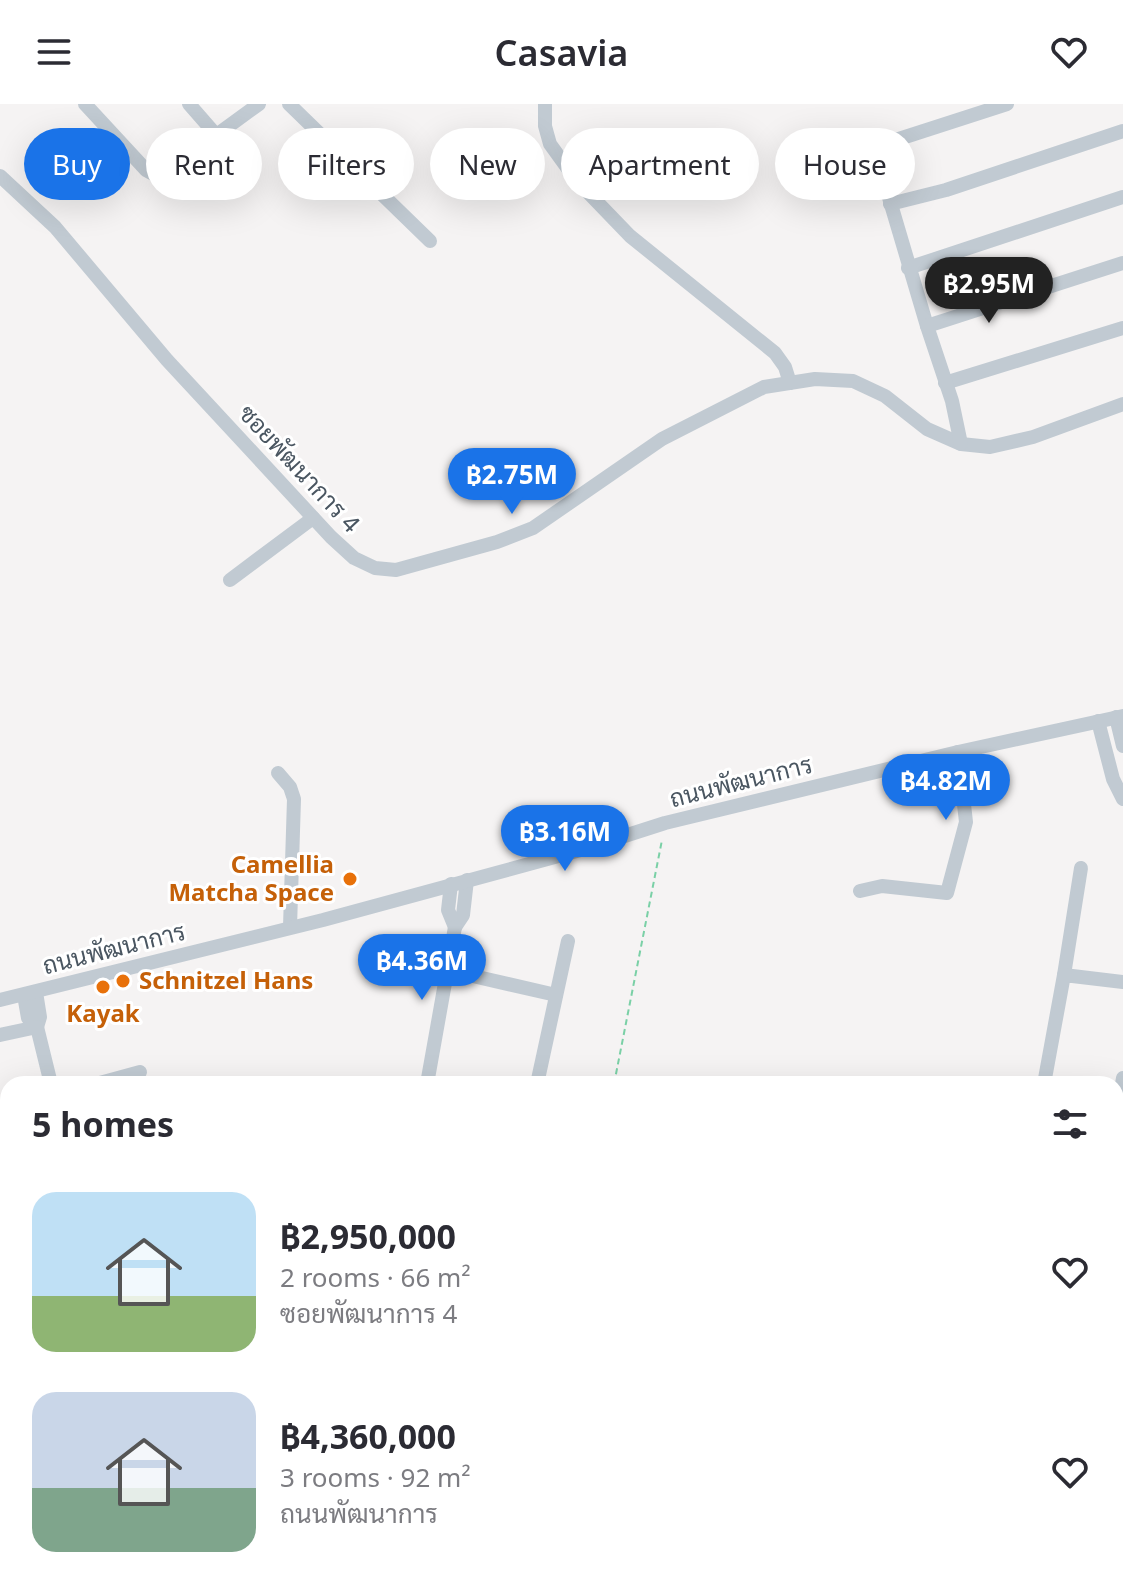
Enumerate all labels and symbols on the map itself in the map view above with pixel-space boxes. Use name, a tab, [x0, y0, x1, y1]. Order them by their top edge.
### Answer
pin: ฿2.95M	[924, 257, 1054, 325]
street label: ซอยพัฒนาการ 4	[232, 397, 368, 539]
pin: ฿2.75M	[447, 448, 577, 516]
street label: ถนนพัฒนาการ	[666, 747, 815, 814]
pin: ฿4.82M	[881, 754, 1011, 822]
pin: ฿3.16M	[500, 805, 630, 873]
place label: Camellia Matcha Space	[168, 847, 334, 908]
marker: Camellia Matcha Space	[341, 870, 359, 888]
street label: ถนนพัฒนาการ	[39, 914, 188, 981]
pin: ฿4.36M	[357, 934, 487, 1002]
place label: Schnitzel Hans	[139, 963, 313, 996]
marker: Schnitzel Hans	[114, 972, 132, 990]
marker: Kayak	[94, 978, 112, 996]
place label: Kayak	[66, 996, 140, 1029]

